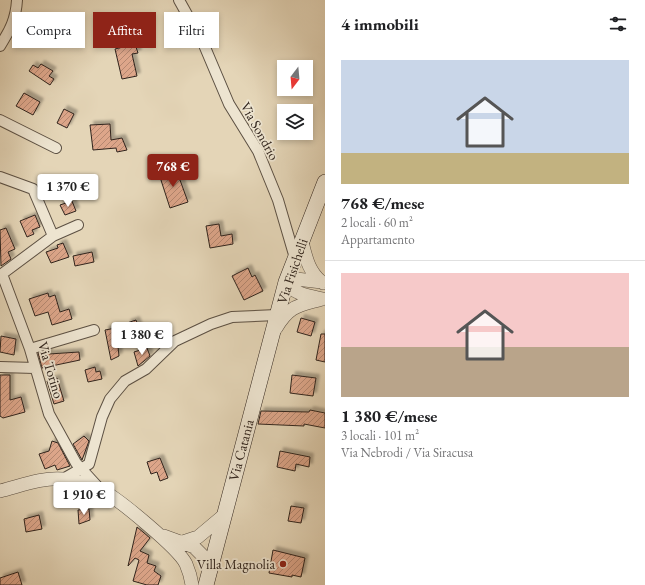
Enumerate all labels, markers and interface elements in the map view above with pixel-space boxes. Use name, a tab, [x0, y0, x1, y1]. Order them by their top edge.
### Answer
chip: Compra	[12, 12, 85, 48]
chip: Affitta	[93, 12, 156, 48]
chip: Filtri	[164, 12, 219, 48]
text: 4 immobili	[341, 13, 419, 35]
icon: filters	[607, 13, 629, 35]
north arrow	[277, 60, 313, 96]
map controls	[277, 60, 313, 140]
icon: home	[449, 86, 521, 158]
street label: Via Sondrio	[237, 99, 283, 163]
button: layers	[277, 104, 313, 140]
pin: 768 €	[145, 154, 201, 188]
text: 768 €	[156, 158, 190, 175]
pin: 1 370 €	[31, 174, 105, 208]
text: 1 370 €	[46, 178, 90, 195]
text: 768 €/mese	[341, 192, 424, 214]
text: 2 locali · 60 m²	[341, 214, 413, 231]
text: Appartamento	[341, 231, 415, 248]
street label: Via Fisichelli	[272, 235, 312, 306]
icon: home	[449, 299, 521, 371]
pin: 1 380 €	[105, 322, 179, 356]
text: 1 380 €	[120, 326, 164, 343]
street label: Via Torino	[34, 340, 68, 401]
text: 1 380 €/mese	[341, 405, 437, 427]
street label: Via Catania	[224, 417, 258, 483]
text: 3 locali · 101 m²	[341, 427, 419, 444]
text: Via Nebrodi / Via Siracusa	[341, 444, 473, 461]
pin: 1 910 €	[47, 482, 121, 516]
text: 1 910 €	[62, 486, 106, 503]
place label: Villa Magnolia	[197, 555, 275, 573]
marker: Villa Magnolia	[278, 559, 288, 569]

